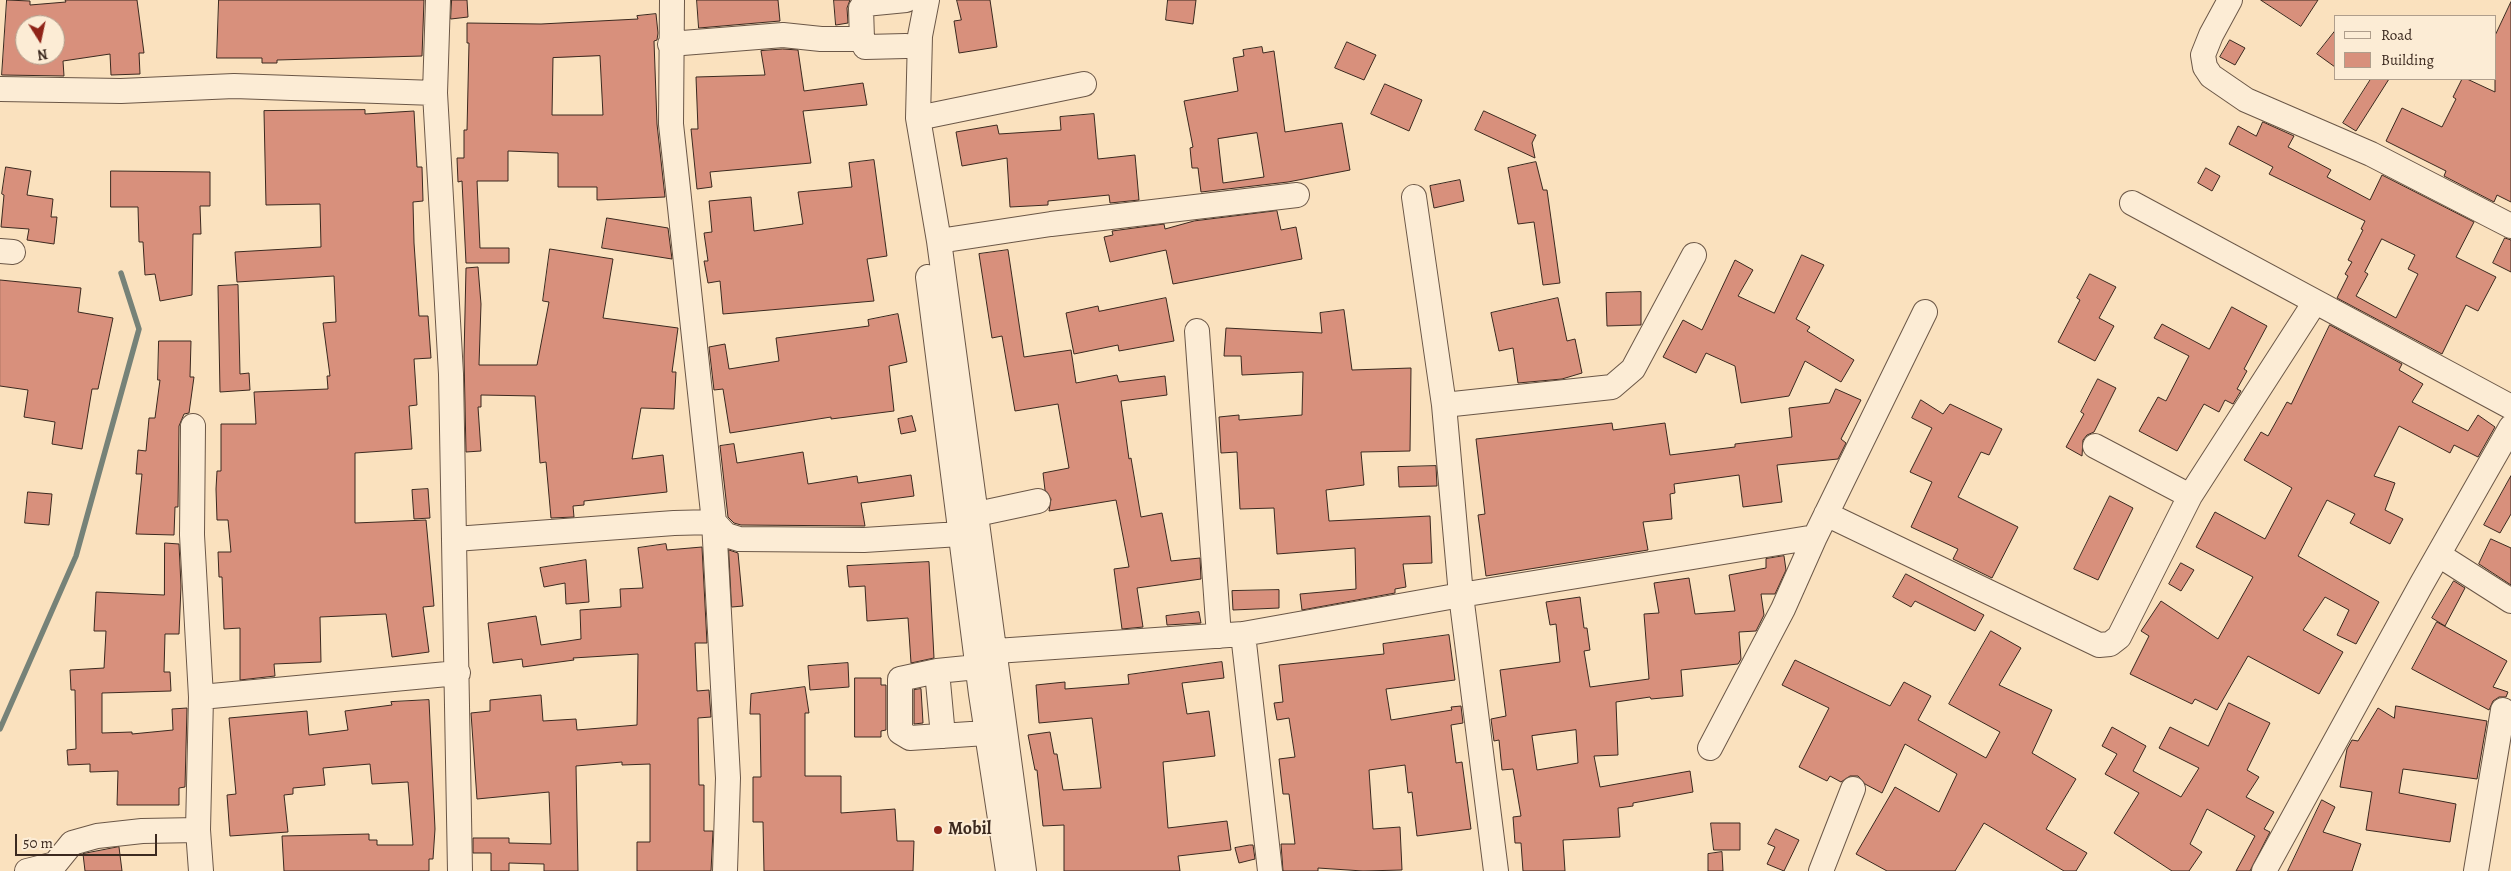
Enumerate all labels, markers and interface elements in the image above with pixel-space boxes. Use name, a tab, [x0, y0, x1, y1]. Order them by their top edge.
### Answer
north arrow	[15, 15, 65, 65]
legend	[2334, 15, 2496, 80]
text: Road	[2381, 25, 2412, 45]
text: N	[36, 44, 49, 65]
text: Building	[2381, 50, 2434, 70]
place label: Mobil	[948, 819, 991, 841]
scale bar	[18, 824, 160, 856]
marker: Mobil	[932, 824, 944, 836]
text: 50 m	[23, 833, 53, 853]

